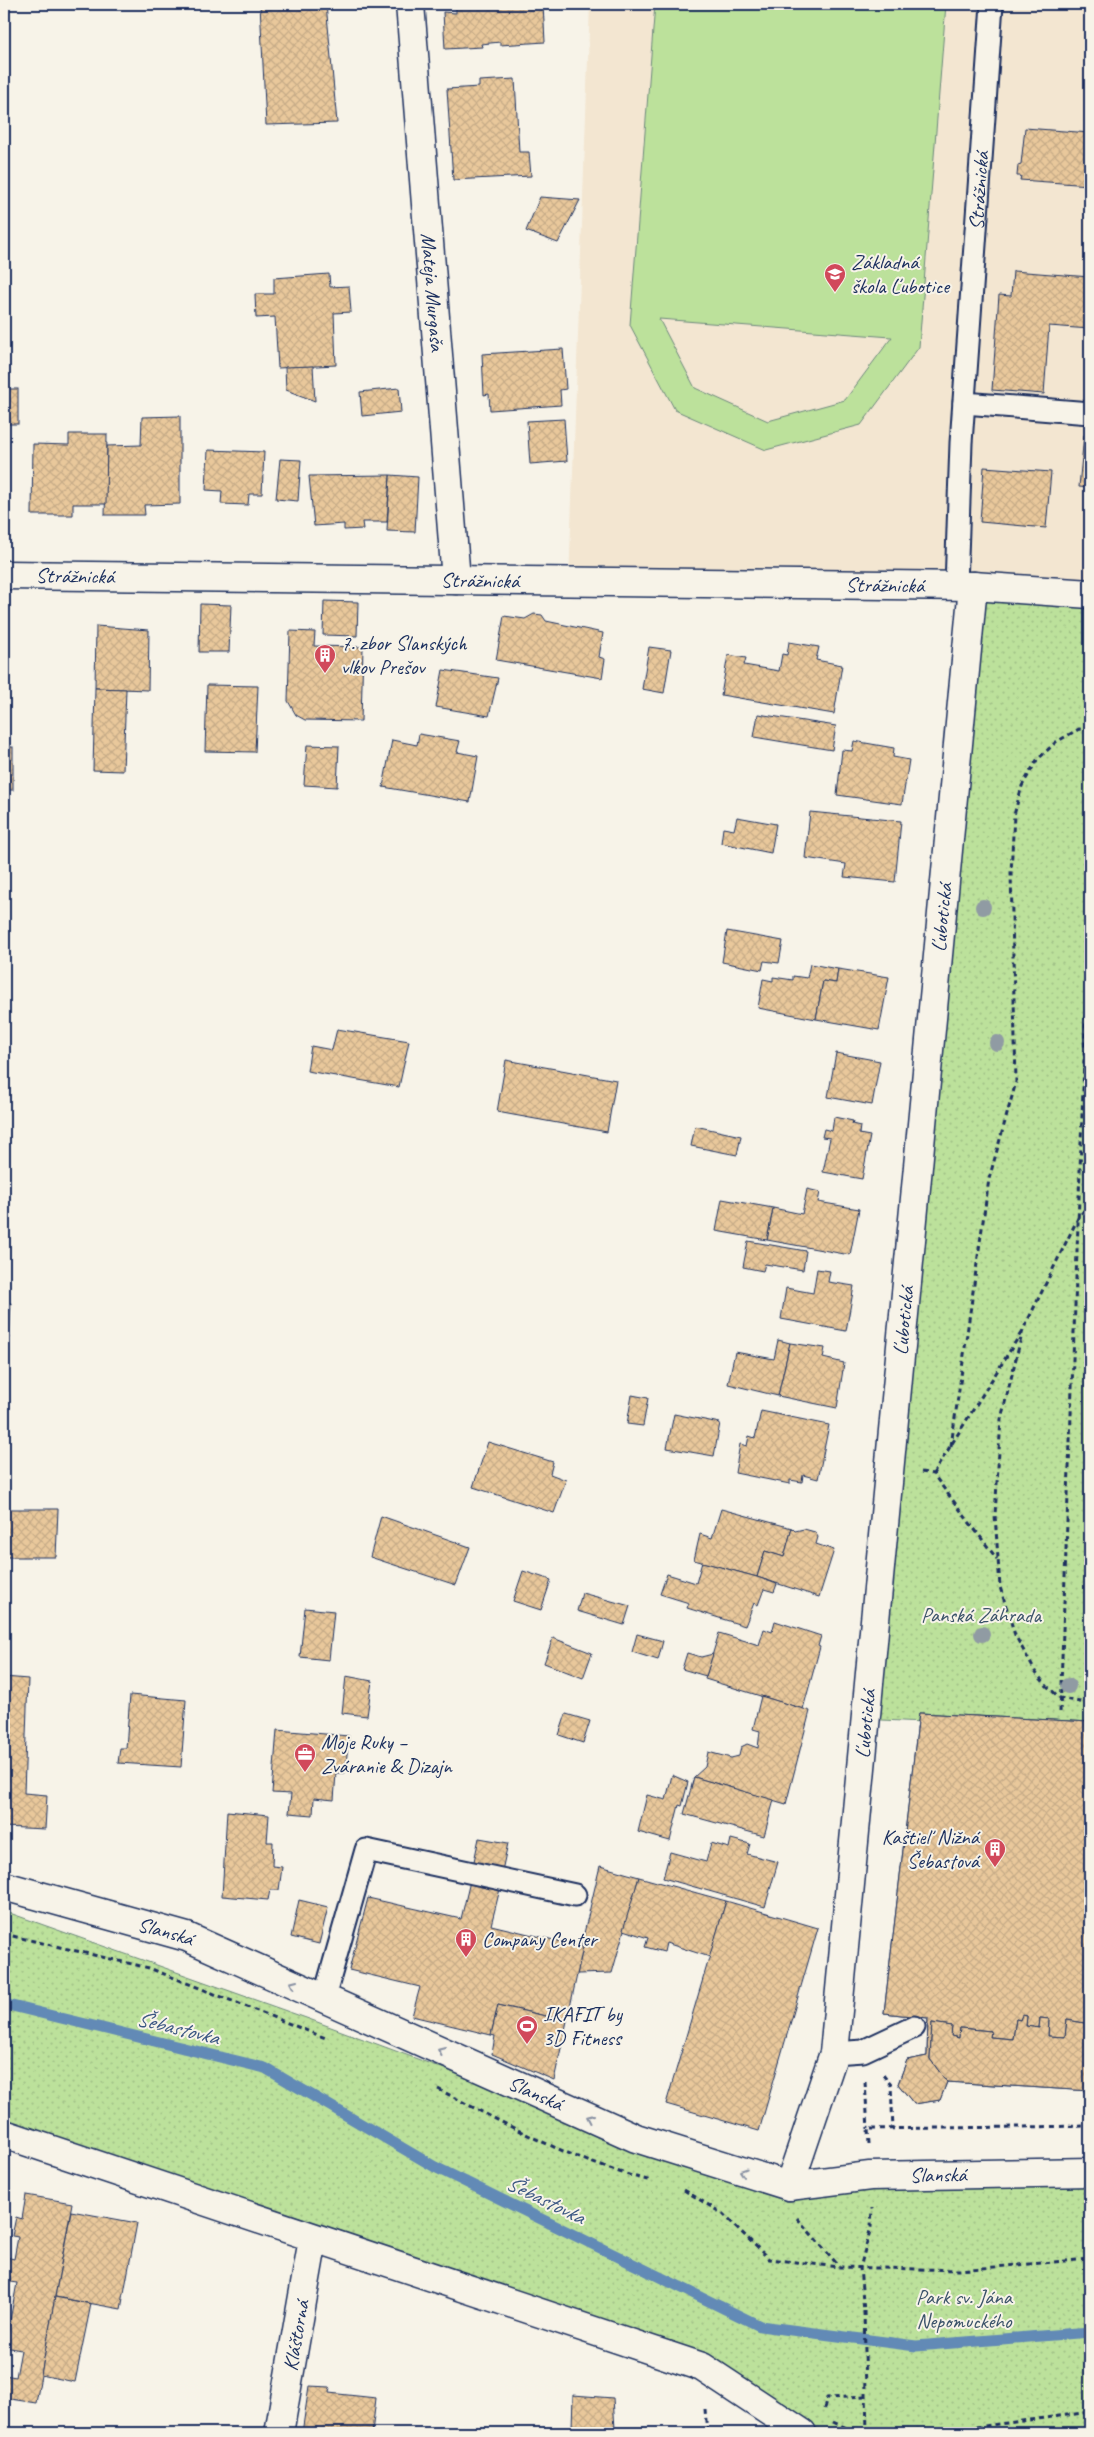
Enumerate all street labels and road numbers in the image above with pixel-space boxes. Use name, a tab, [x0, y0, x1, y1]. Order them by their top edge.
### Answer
street label: Strážnická	[963, 149, 995, 231]
street label: Mateja Murgaša	[415, 232, 451, 354]
street label: Strážnická	[36, 562, 116, 589]
street label: Strážnická	[441, 567, 521, 594]
street label: Strážnická	[846, 572, 926, 598]
street label: Ľubotická	[925, 880, 958, 953]
street label: Ľubotická	[887, 1283, 920, 1356]
street label: Ľubotická	[849, 1687, 882, 1759]
street label: Slanská	[135, 1911, 200, 1952]
street label: Slanská	[504, 2070, 569, 2117]
street label: Slanská	[909, 2161, 969, 2188]
street label: Kláštorná	[277, 2296, 315, 2373]

